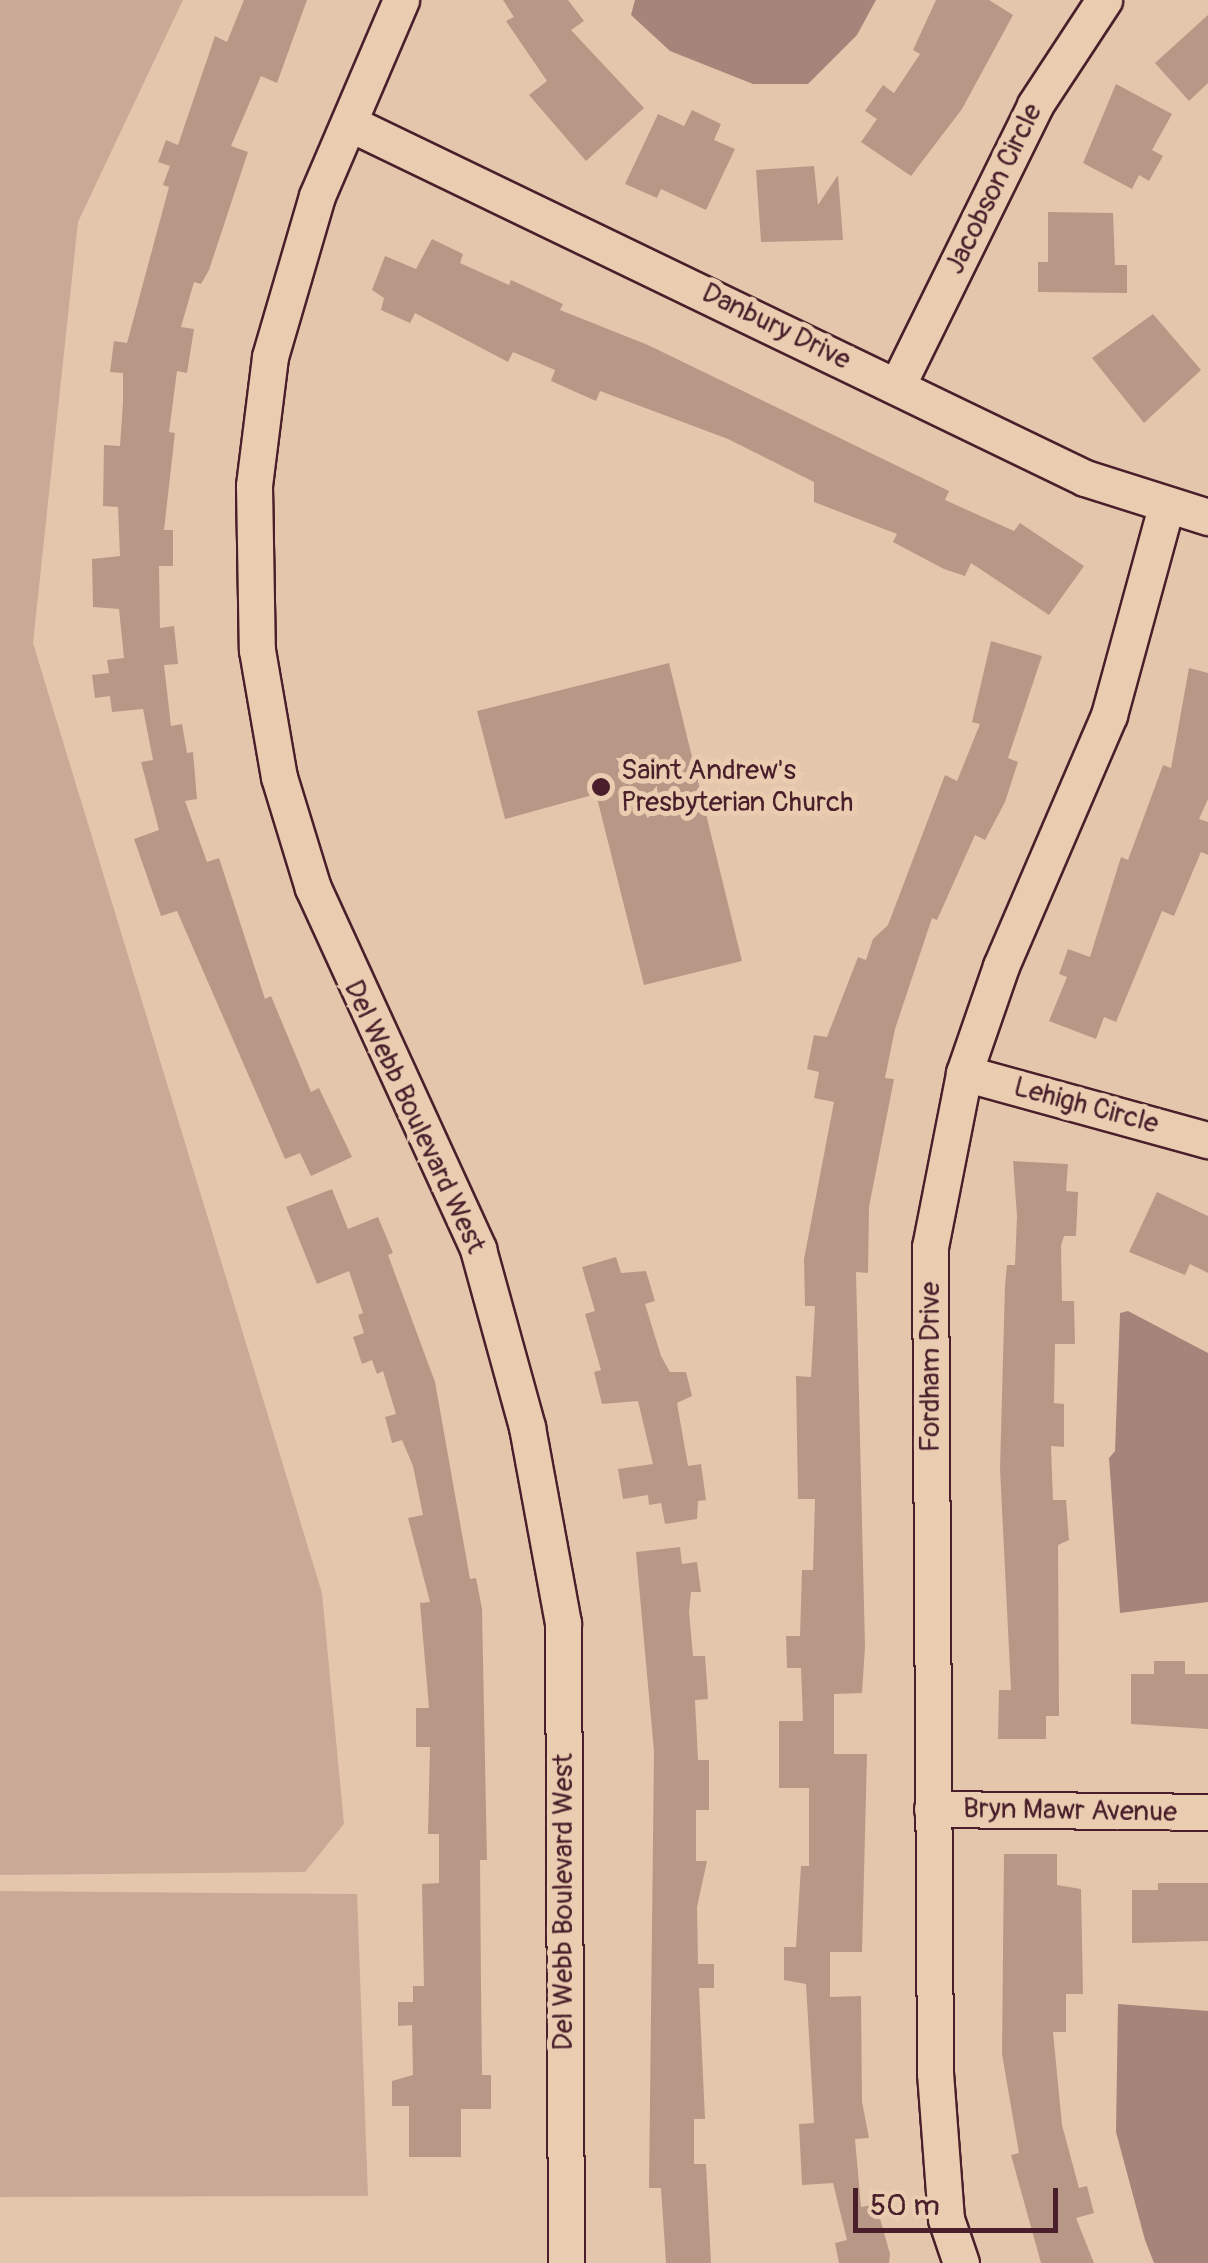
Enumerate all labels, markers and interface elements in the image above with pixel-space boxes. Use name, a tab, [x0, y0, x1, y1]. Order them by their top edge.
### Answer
street label: Jacobson Circle	[938, 98, 1050, 280]
street label: Danbury Drive	[696, 277, 856, 377]
place label: Saint Andrew's Presbyterian Church	[621, 754, 853, 820]
marker: Saint Andrew's Presbyterian Church	[590, 776, 612, 798]
street label: Del Webb Boulevard West	[336, 975, 492, 1259]
street label: Lehigh Circle	[1010, 1071, 1162, 1141]
street label: Fordham Drive	[914, 1282, 948, 1452]
street label: Del Webb Boulevard West	[547, 1753, 581, 2051]
street label: Bryn Mawr Avenue	[963, 1792, 1177, 1830]
scale bar	[858, 2168, 1063, 2230]
text: 50 m	[870, 2187, 940, 2224]

